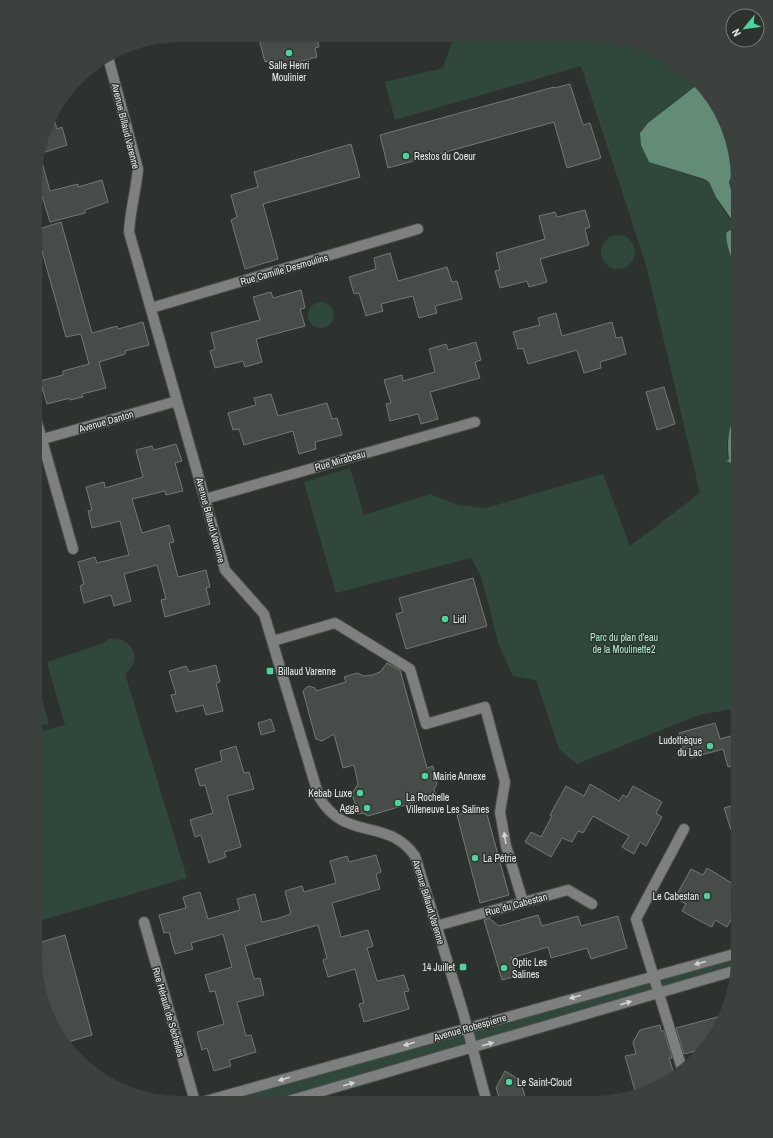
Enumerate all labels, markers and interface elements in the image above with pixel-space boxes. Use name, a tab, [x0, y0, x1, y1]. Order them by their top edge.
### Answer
north arrow	[725, 8, 765, 48]
text: N	[729, 27, 744, 39]
marker: Salle Henri Moulinier	[284, 48, 294, 58]
place label: Salle Henri Moulinier	[269, 59, 309, 84]
street label: Avenue Billaud Varenne	[108, 81, 143, 171]
place label: Restos du Coeur	[414, 150, 476, 163]
marker: Restos du Coeur	[401, 151, 411, 161]
street label: Rue Camille Desmoulins	[239, 251, 330, 288]
street label: Avenue Danton	[76, 407, 135, 436]
street label: Rue Mirabeau	[313, 447, 367, 474]
street label: Avenue Billaud Varenne	[193, 475, 228, 565]
place label: Lidl	[453, 613, 466, 626]
marker: Lidl	[440, 614, 450, 624]
park label: Parc du plan d'eau de la Moulinette2	[590, 631, 658, 656]
place label: Billaud Varenne	[278, 665, 336, 678]
marker: Billaud Varenne	[265, 666, 275, 676]
place label: Ludothèque du Lac	[659, 734, 702, 759]
marker: Ludothèque du Lac	[705, 741, 715, 751]
place label: Mairie Annexe	[433, 770, 486, 783]
marker: Mairie Annexe	[420, 771, 430, 781]
place label: Kebab Luxe	[308, 787, 352, 800]
marker: Kebab Luxe	[355, 788, 365, 798]
place label: La Rochelle Villeneuve Les Salines	[406, 791, 489, 816]
marker: La Rochelle Villeneuve Les Salines	[393, 798, 403, 808]
place label: Agga	[339, 802, 359, 815]
marker: Agga	[362, 803, 372, 813]
one-way arrow	[501, 832, 507, 844]
place label: La Pétrie	[483, 852, 517, 865]
marker: La Pétrie	[470, 853, 480, 863]
street label: Avenue Billaud Varenne	[409, 857, 448, 946]
street label: Rue du Cabestan	[484, 890, 549, 919]
place label: Le Cabestan	[653, 890, 699, 903]
marker: Le Cabestan	[702, 891, 712, 901]
place label: Optic Les Salines	[512, 956, 547, 981]
one-way arrow	[694, 960, 706, 966]
place label: 14 Juillet	[422, 961, 456, 974]
marker: 14 Juillet	[458, 962, 468, 972]
marker: Optic Les Salines	[499, 963, 509, 973]
street label: Rue Hérault de Séchelles	[149, 966, 188, 1059]
one-way arrow	[568, 994, 580, 1000]
one-way arrow	[620, 1000, 632, 1006]
street label: Avenue Robespierre	[431, 1011, 508, 1044]
one-way arrow	[403, 1041, 415, 1047]
one-way arrow	[482, 1041, 494, 1047]
one-way arrow	[278, 1076, 290, 1082]
place label: Le Saint-Cloud	[517, 1076, 572, 1089]
marker: Le Saint-Cloud	[504, 1077, 514, 1087]
one-way arrow	[344, 1081, 356, 1087]

